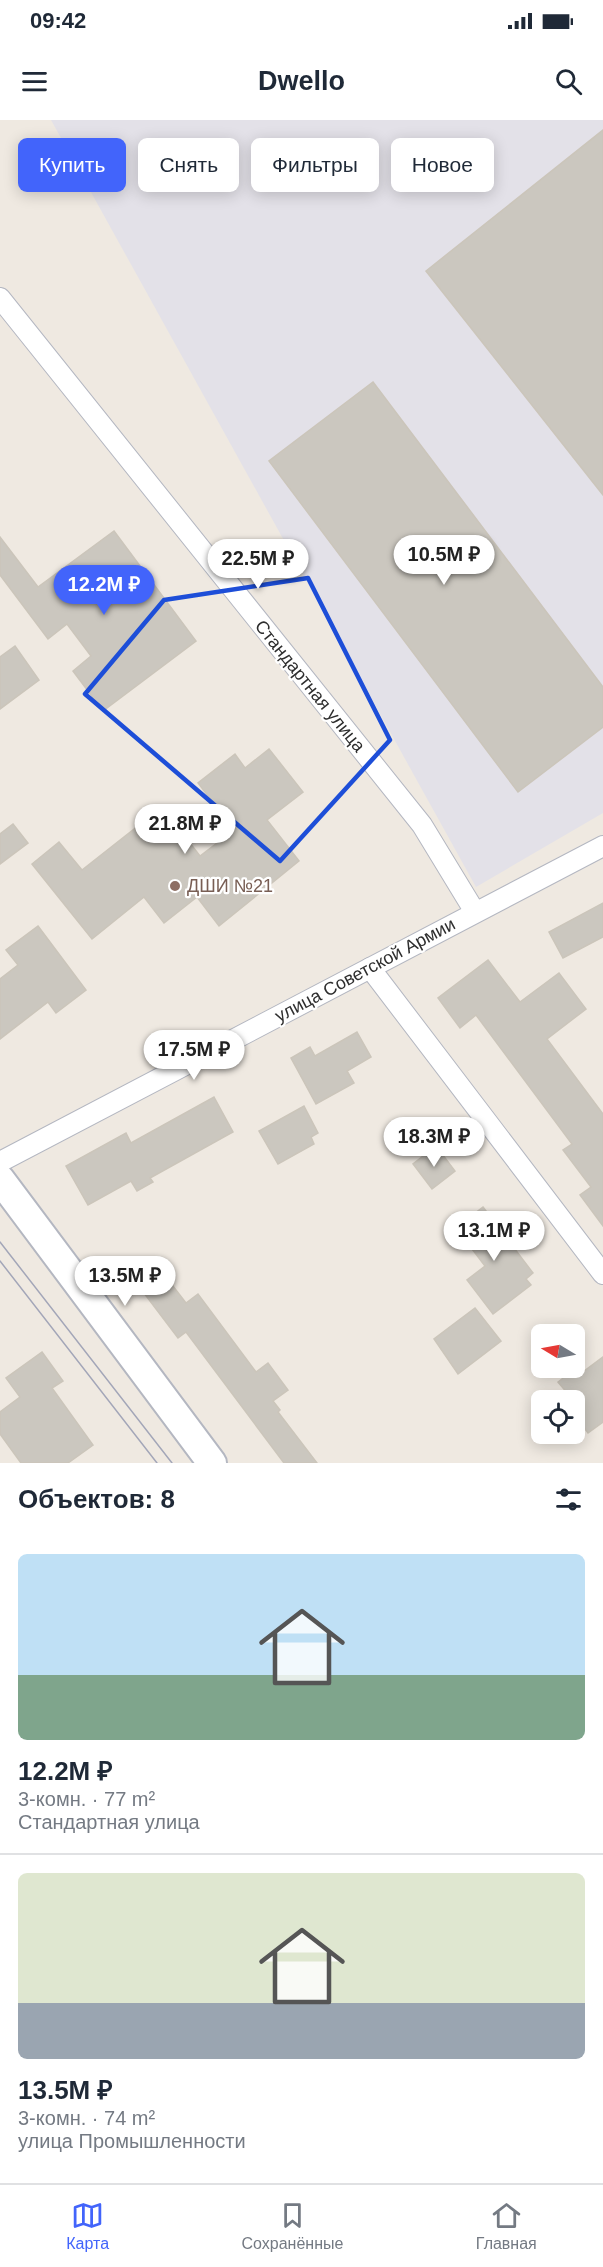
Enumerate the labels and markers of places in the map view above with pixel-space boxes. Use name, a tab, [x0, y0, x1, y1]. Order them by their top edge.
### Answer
pin: 10.5M ₽	[389, 535, 499, 586]
pin: 22.5M ₽	[203, 539, 313, 590]
pin: 12.2M ₽	[49, 565, 159, 616]
pin: 21.8M ₽	[130, 804, 240, 855]
place label: ДШИ №21	[187, 876, 273, 896]
marker: ДШИ №21	[168, 879, 182, 893]
pin: 17.5M ₽	[139, 1030, 249, 1081]
pin: 18.3M ₽	[379, 1117, 489, 1168]
pin: 13.1M ₽	[439, 1211, 549, 1262]
pin: 13.5M ₽	[70, 1256, 180, 1307]

